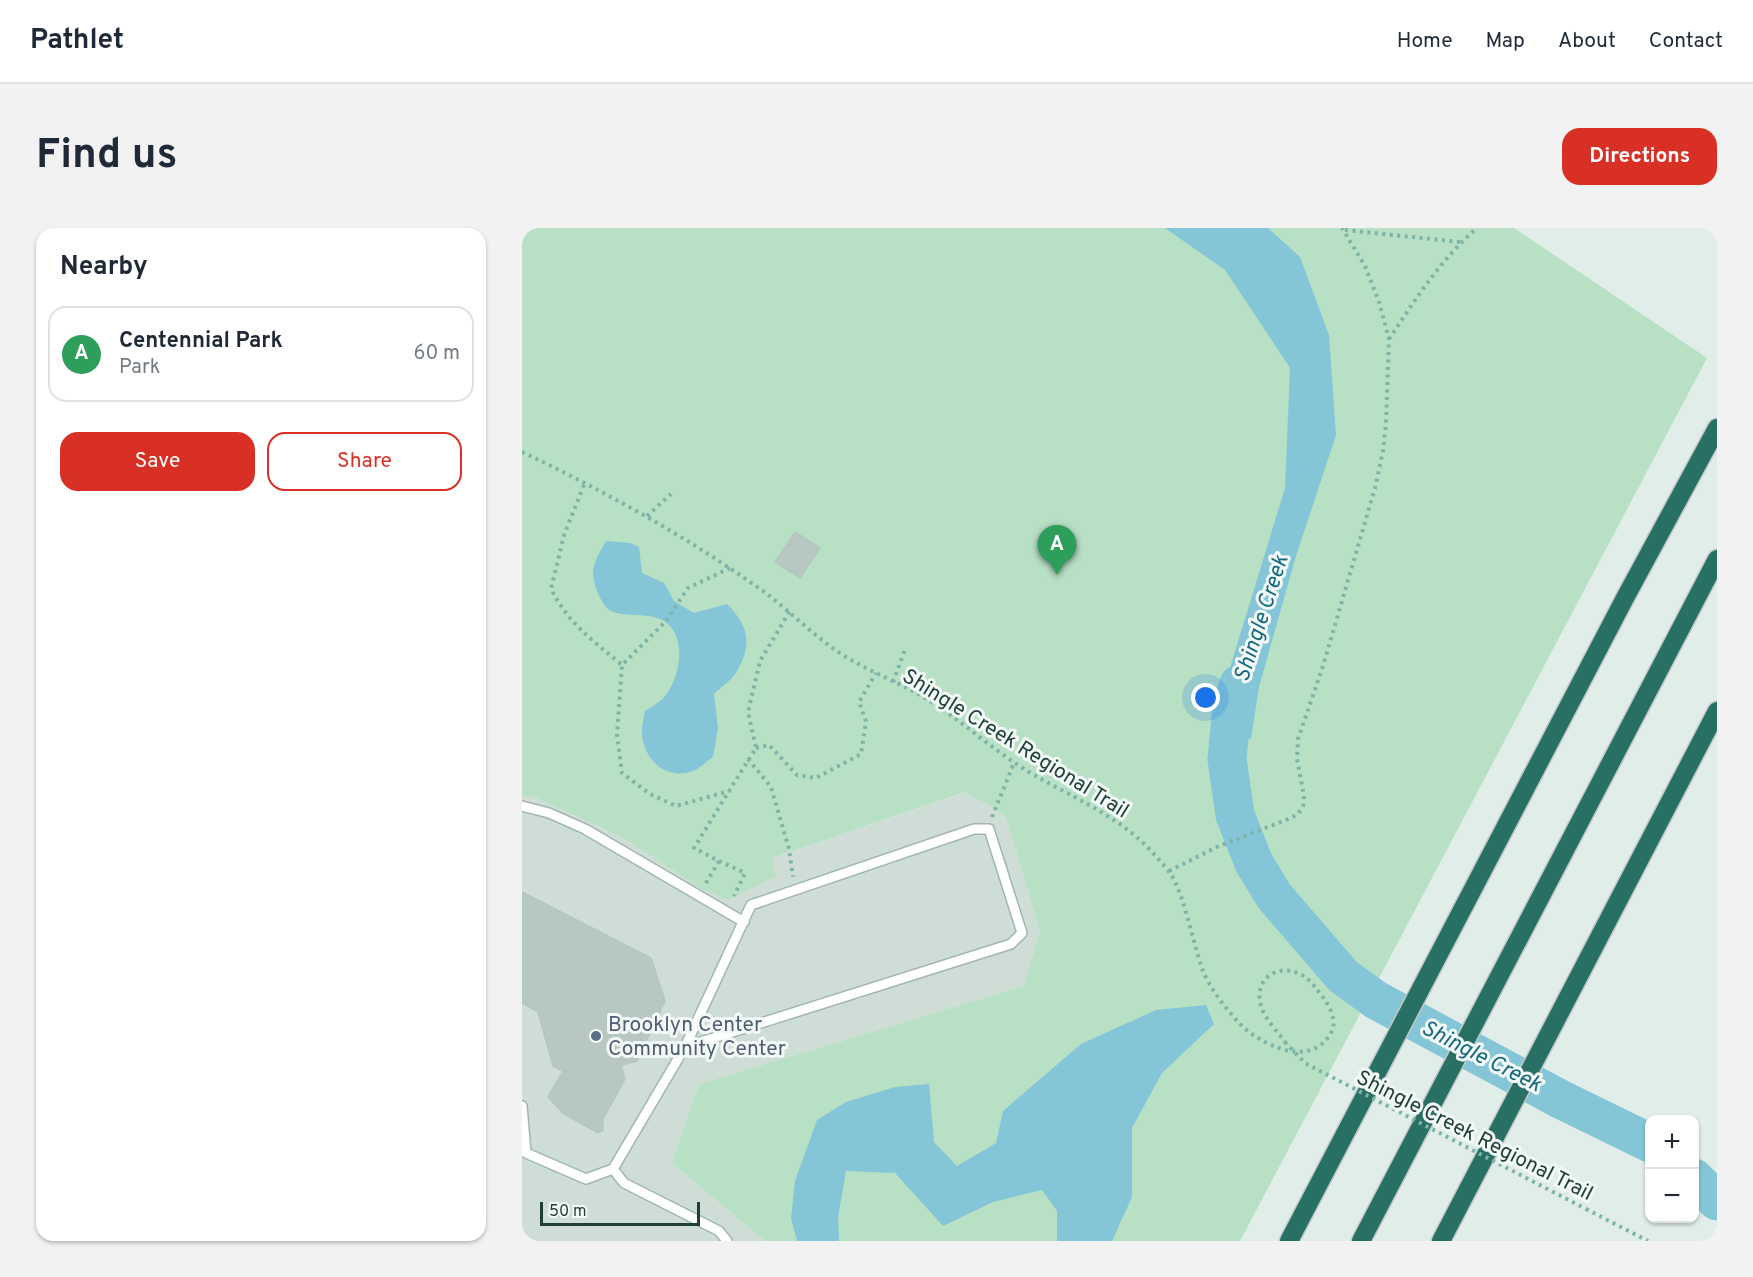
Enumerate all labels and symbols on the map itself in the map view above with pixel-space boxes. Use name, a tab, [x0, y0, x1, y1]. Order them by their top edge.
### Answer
pin: A	[1038, 526, 1076, 575]
water label: Shingle Creek	[1229, 551, 1296, 685]
street label: Shingle Creek Regional Trail	[897, 663, 1134, 825]
your location	[1191, 683, 1220, 712]
place label: Brooklyn Center Community Center	[608, 1012, 786, 1063]
water label: Shingle Creek	[1416, 1015, 1546, 1099]
marker: Brooklyn Center Community Center	[589, 1029, 603, 1043]
street label: Shingle Creek Regional Trail	[1351, 1065, 1597, 1208]
scale bar	[540, 1199, 700, 1226]

